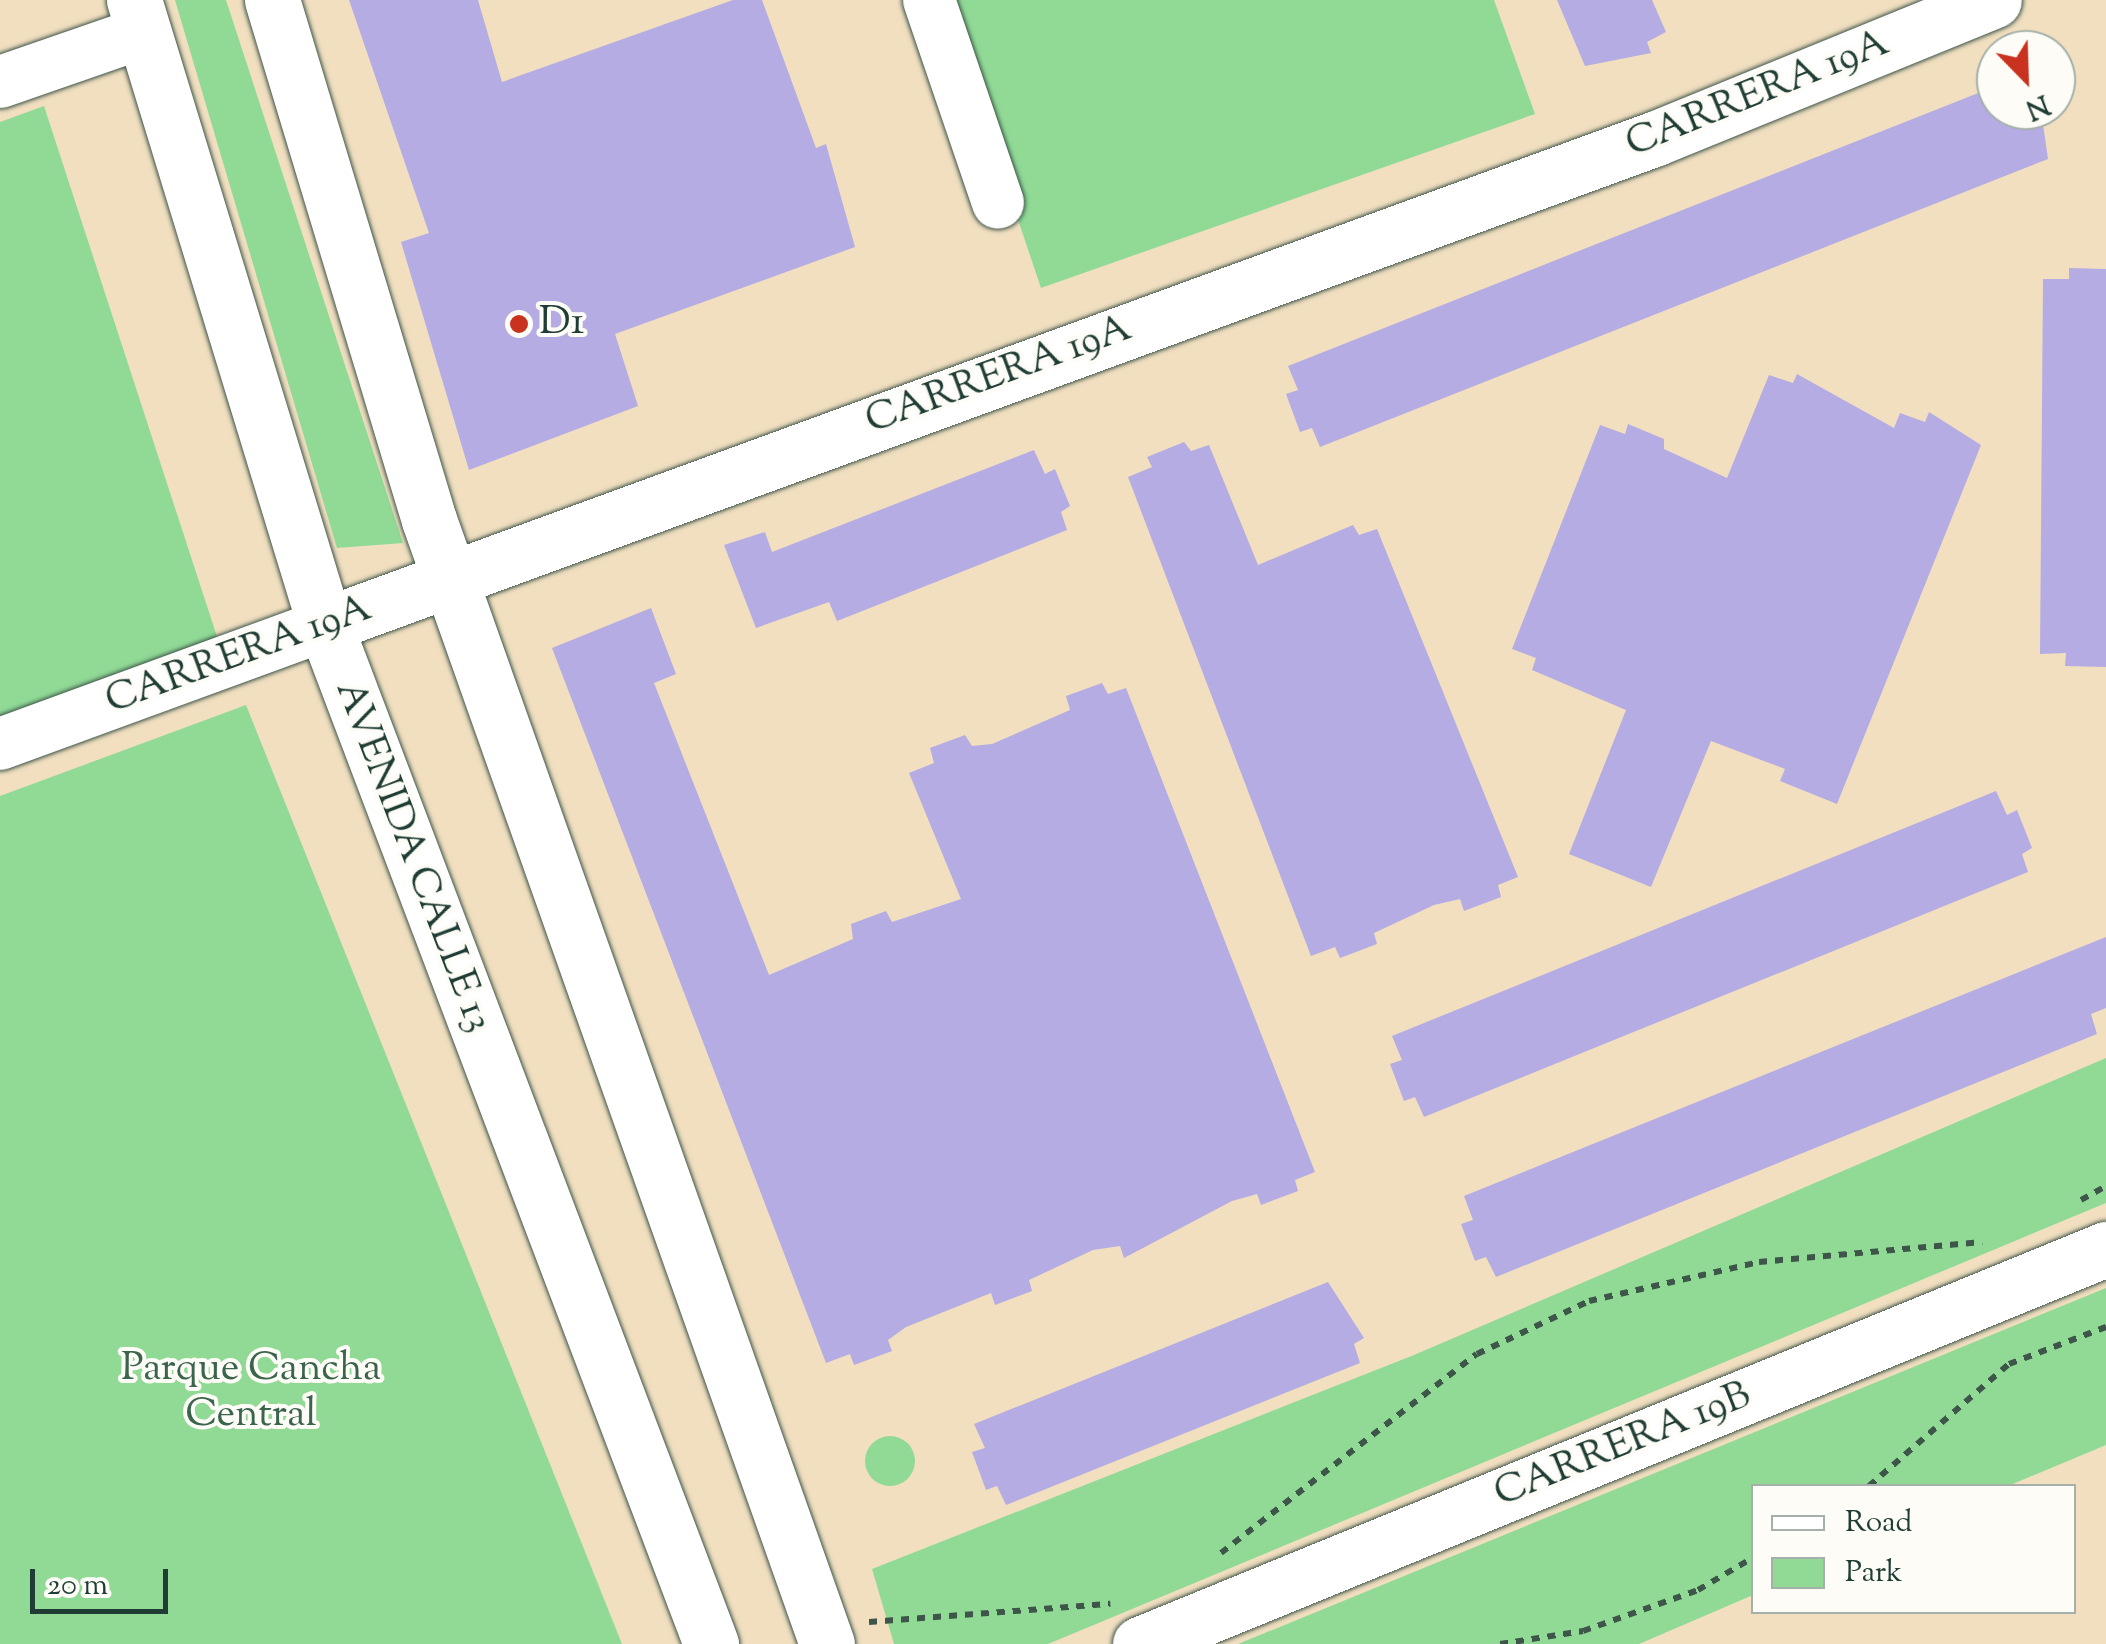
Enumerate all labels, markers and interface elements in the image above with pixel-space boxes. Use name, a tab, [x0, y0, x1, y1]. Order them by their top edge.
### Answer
street label: CARRERA 19A	[1619, 20, 1897, 170]
north arrow	[1976, 30, 2076, 130]
text: N	[2019, 83, 2055, 129]
place label: D1	[539, 300, 584, 348]
street label: CARRERA 19A	[859, 306, 1139, 446]
marker: D1	[508, 313, 530, 335]
street label: CARRERA 19A	[99, 586, 379, 726]
street label: AVENIDA CALLE 13	[323, 674, 501, 1040]
park label: Parque Cancha Central	[121, 1346, 381, 1440]
street label: CARRERA 19B	[1488, 1373, 1758, 1519]
legend	[1751, 1484, 2076, 1614]
text: Road	[1845, 1502, 1912, 1545]
scale bar	[35, 1549, 172, 1611]
text: Park	[1845, 1552, 1902, 1595]
text: 20 m	[47, 1565, 108, 1608]

